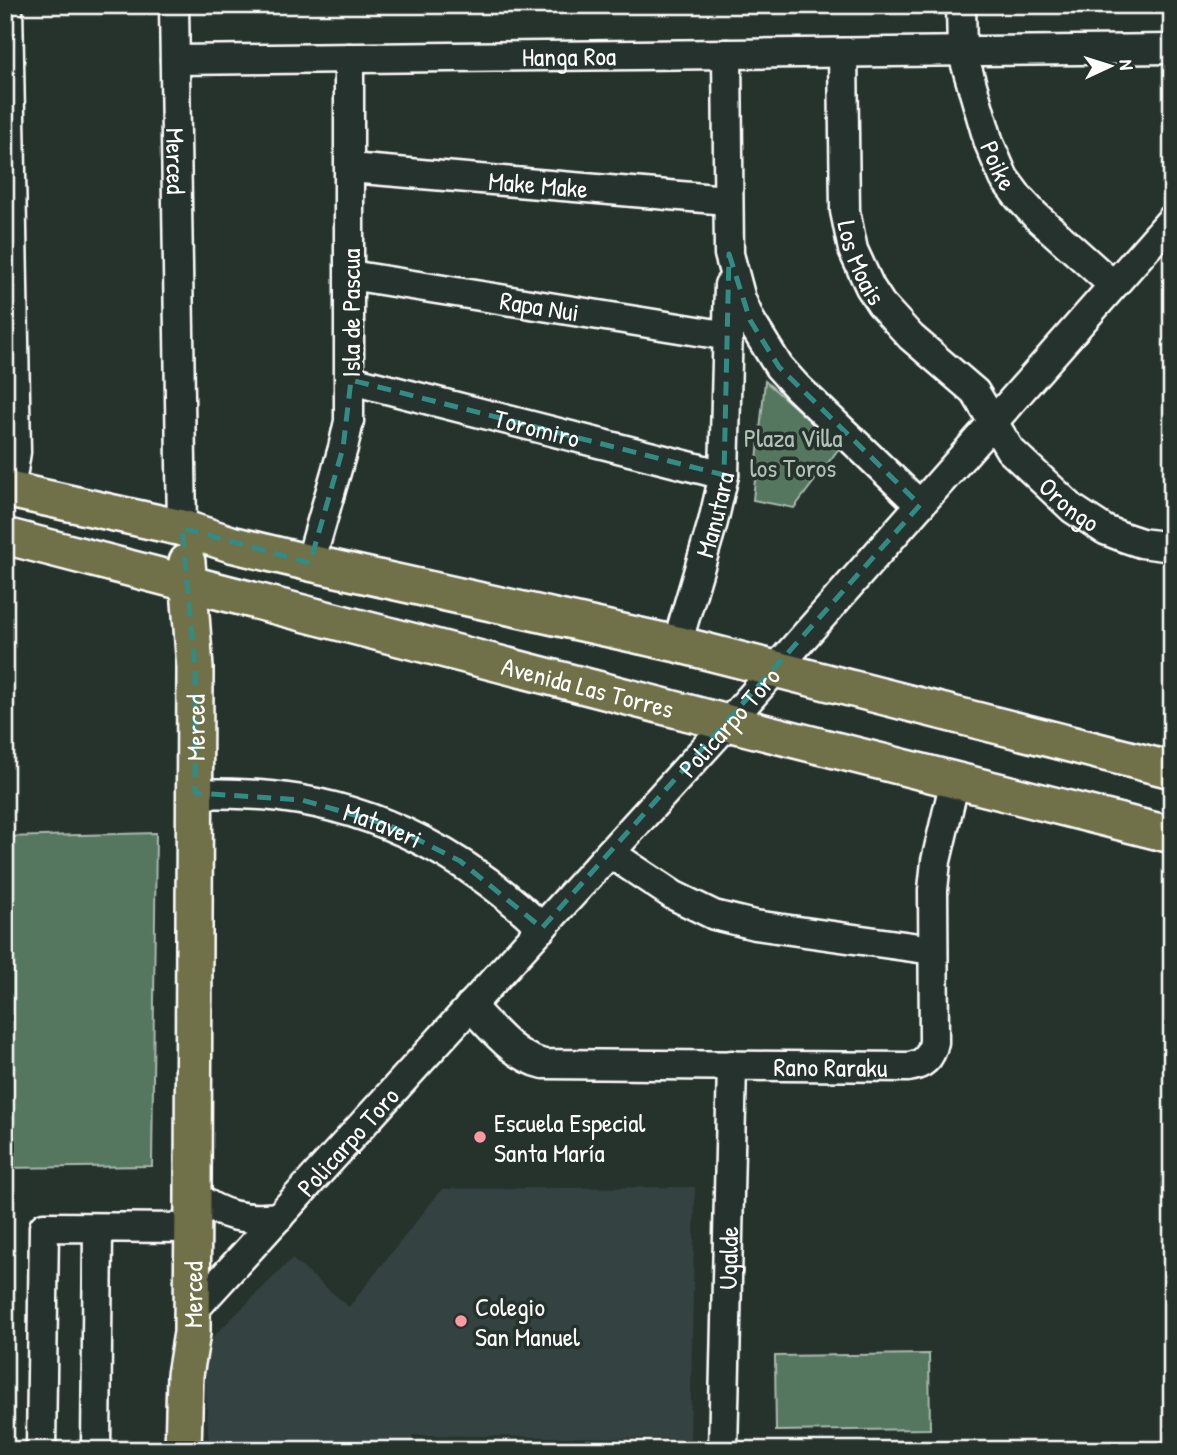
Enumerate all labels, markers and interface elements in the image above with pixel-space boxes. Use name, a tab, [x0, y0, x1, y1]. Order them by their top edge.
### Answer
north arrow	[1076, 32, 1146, 102]
street label: Hanga Roa	[522, 38, 616, 74]
text: N	[1114, 59, 1140, 71]
street label: Merced	[158, 127, 194, 194]
street label: Poike	[973, 135, 1025, 197]
street label: Make Make	[487, 162, 589, 206]
street label: Los Moais	[830, 217, 894, 311]
street label: Isla de Pascua	[333, 248, 368, 378]
street label: Rapa Nui	[498, 282, 582, 329]
street label: Toromiro	[491, 400, 584, 455]
park label: Plaza Villa los Toros	[744, 420, 842, 485]
street label: Manutara	[686, 468, 742, 561]
street label: Orongo	[1032, 469, 1106, 539]
street label: Avenida Las Torres	[498, 648, 678, 726]
street label: Policarpo Toro	[670, 659, 787, 784]
street label: Merced	[177, 694, 212, 761]
street label: Mataveri	[340, 793, 428, 856]
street label: Rano Raraku	[774, 1048, 888, 1084]
street label: Policarpo Toro	[288, 1079, 406, 1204]
place label: Escuela Especial Santa María	[494, 1105, 646, 1170]
marker: Escuela Especial Santa María	[472, 1129, 488, 1145]
street label: Ugalde	[709, 1226, 746, 1290]
street label: Merced	[175, 1261, 210, 1328]
place label: Colegio San Manuel	[475, 1289, 580, 1354]
marker: Colegio San Manuel	[453, 1313, 469, 1329]

